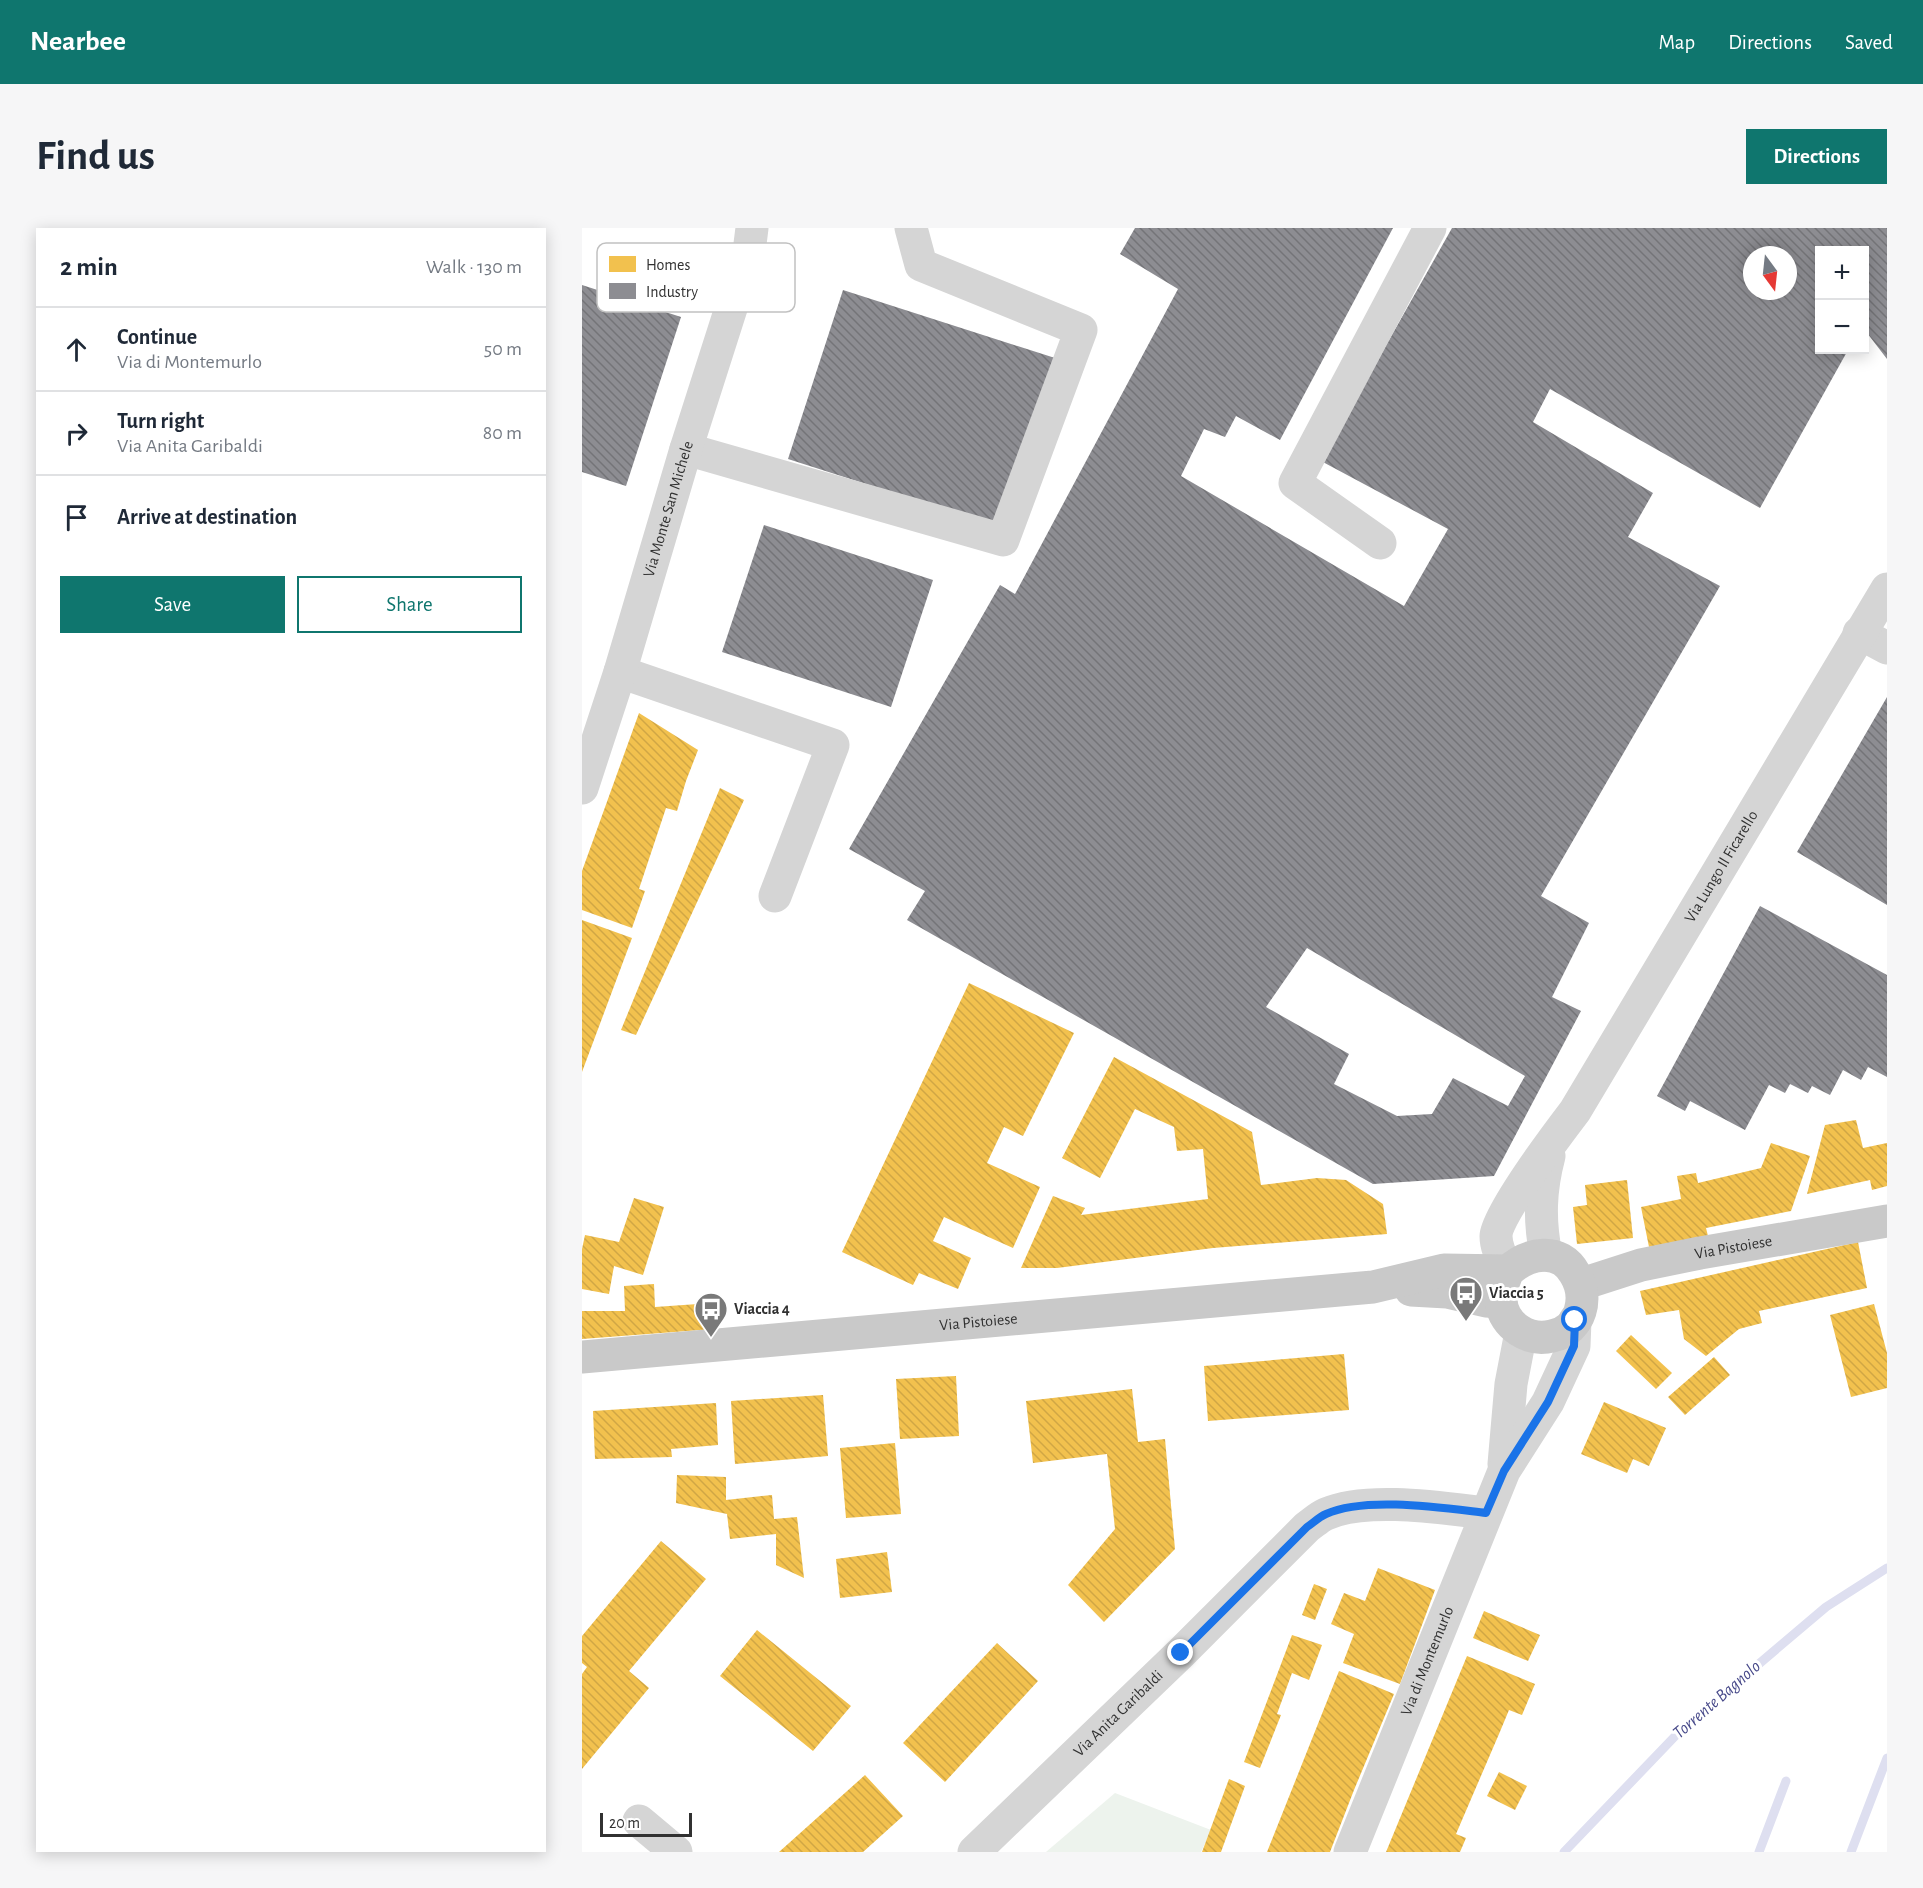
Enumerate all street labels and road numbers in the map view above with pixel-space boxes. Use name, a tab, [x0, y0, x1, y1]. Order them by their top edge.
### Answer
street label: Via Monte San Michele	[641, 439, 696, 579]
street label: Via Lungo Il Ficarello	[1682, 807, 1761, 925]
street label: Via Pistoiese	[1693, 1233, 1773, 1262]
street label: Via Pistoiese	[939, 1310, 1018, 1333]
street label: Via di Montemurlo	[1398, 1604, 1456, 1718]
street label: Via Anita Garibaldi	[1071, 1667, 1166, 1760]

